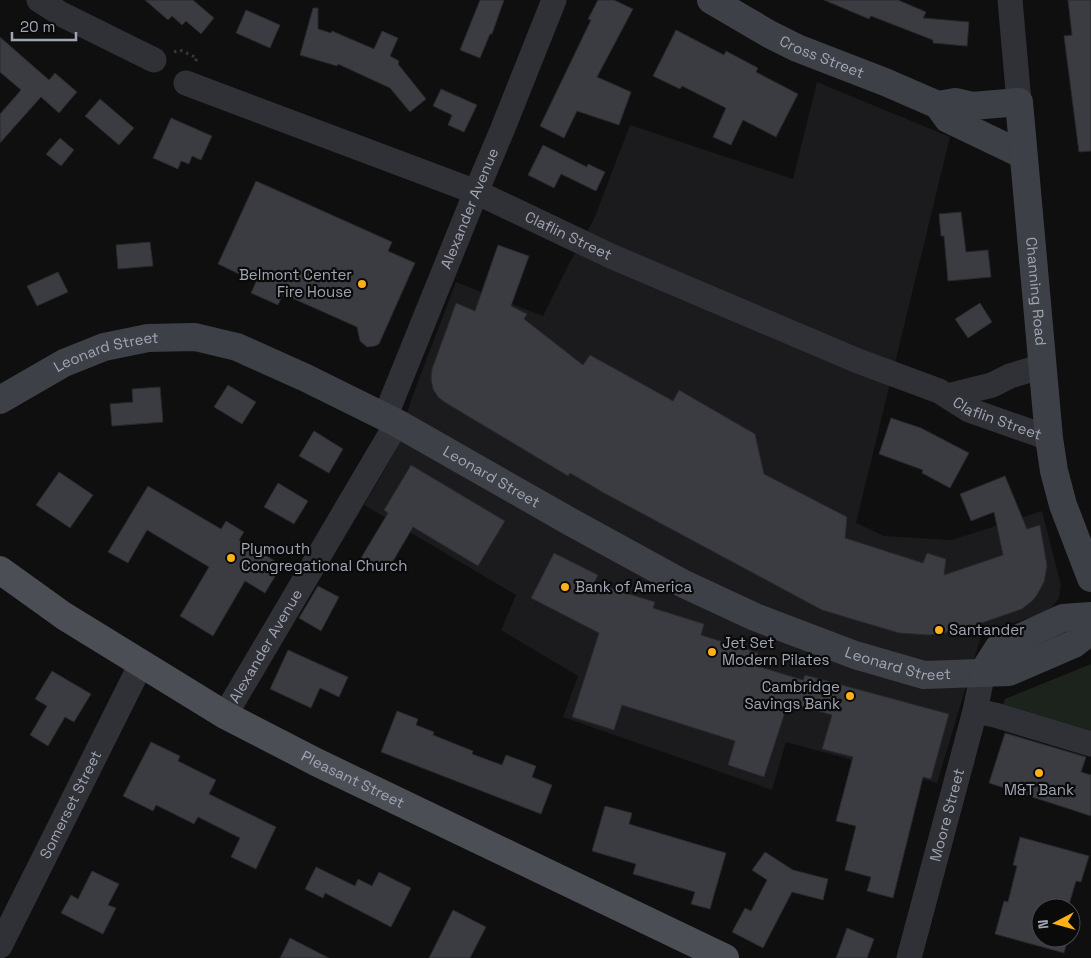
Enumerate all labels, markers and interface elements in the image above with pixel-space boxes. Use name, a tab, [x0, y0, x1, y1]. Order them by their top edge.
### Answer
scale bar	[12, 10, 76, 42]
text: 20 m	[20, 17, 55, 36]
street label: Cross Street	[776, 31, 867, 82]
street label: Alexander Avenue	[436, 145, 503, 272]
street label: Claflin Street	[522, 207, 615, 264]
street label: Channing Road	[1022, 236, 1051, 346]
place label: Belmont Center Fire House	[239, 265, 352, 301]
marker: Belmont Center Fire House	[356, 278, 368, 290]
street label: Leonard Street	[50, 327, 159, 376]
street label: Claflin Street	[949, 392, 1045, 444]
street label: Leonard Street	[440, 441, 544, 512]
place label: Plymouth Congregational Church	[241, 539, 407, 575]
marker: Plymouth Congregational Church	[225, 552, 237, 564]
place label: Bank of America	[575, 577, 692, 596]
marker: Bank of America	[559, 581, 571, 593]
street label: Alexander Avenue	[224, 585, 306, 706]
place label: Santander	[949, 620, 1025, 639]
marker: Santander	[933, 624, 945, 636]
place label: Jet Set Modern Pilates	[722, 633, 830, 669]
street label: Leonard Street	[842, 642, 951, 685]
marker: Jet Set Modern Pilates	[706, 646, 718, 658]
place label: Cambridge Savings Bank	[744, 677, 840, 713]
marker: Cambridge Savings Bank	[844, 690, 856, 702]
street label: Pleasant Street	[298, 746, 408, 812]
street label: Somerset Street	[35, 747, 105, 862]
street label: Moore Street	[925, 766, 968, 864]
marker: M&T Bank	[1033, 767, 1045, 779]
place label: M&T Bank	[1004, 780, 1074, 799]
north arrow	[1031, 898, 1081, 948]
text: N	[1034, 919, 1053, 930]

